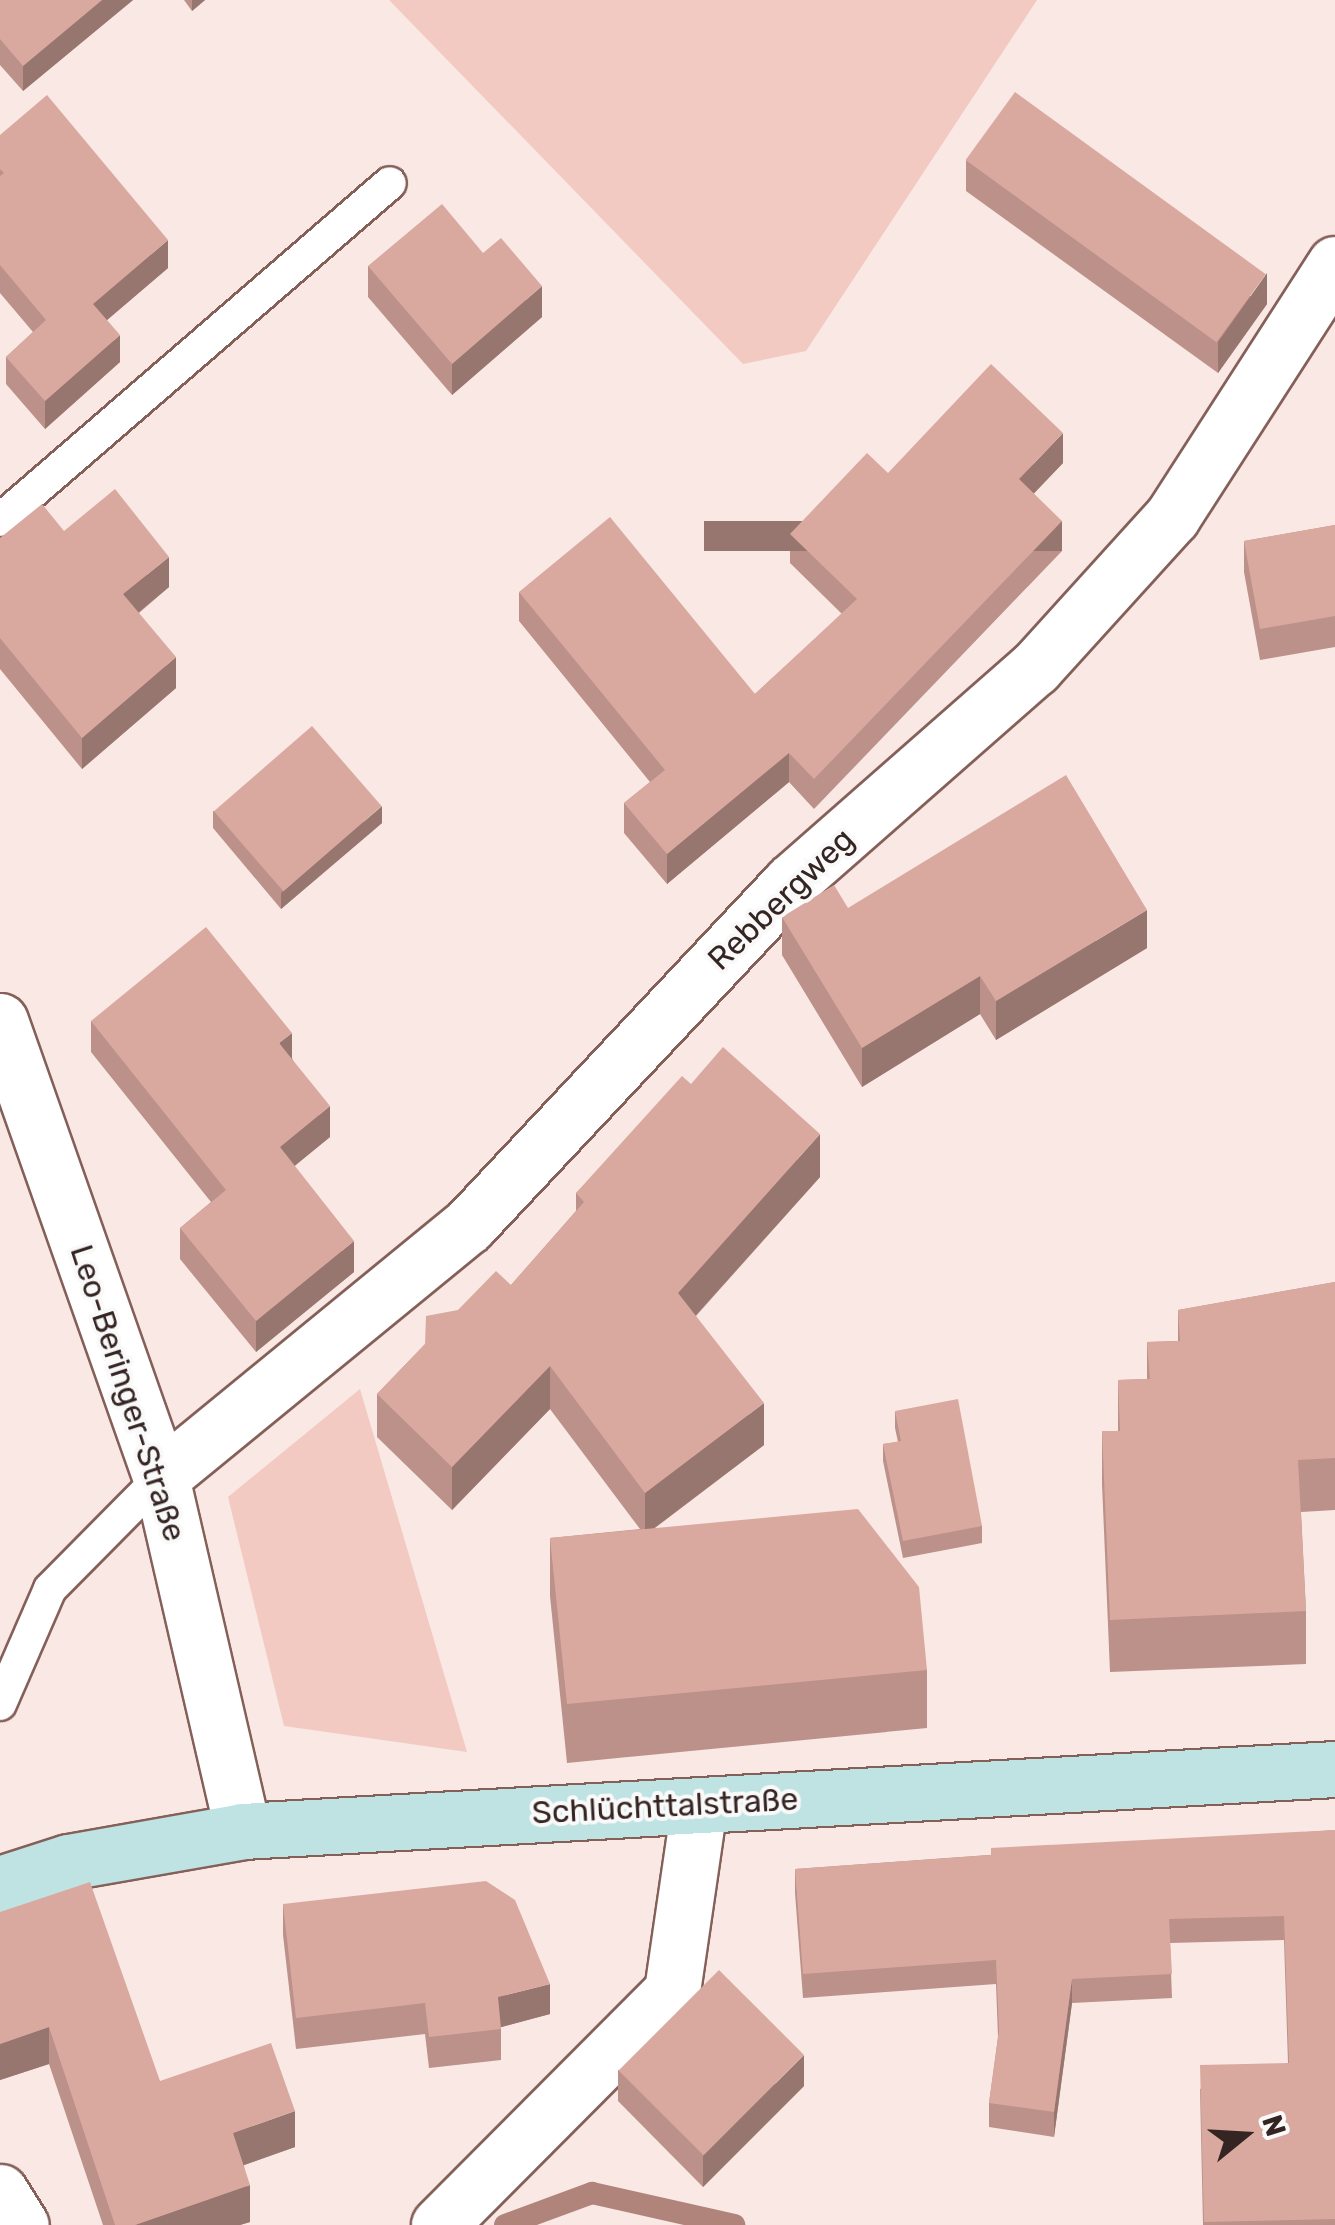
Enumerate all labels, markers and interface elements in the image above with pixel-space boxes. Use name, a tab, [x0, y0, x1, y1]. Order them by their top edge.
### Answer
street label: Rebbergweg	[700, 820, 862, 978]
street label: Leo-Beringer-Straße	[62, 1240, 194, 1546]
street label: Schlüchttalstraße	[531, 1780, 799, 1832]
north arrow	[1195, 2085, 1295, 2185]
text: N	[1255, 2111, 1293, 2140]

